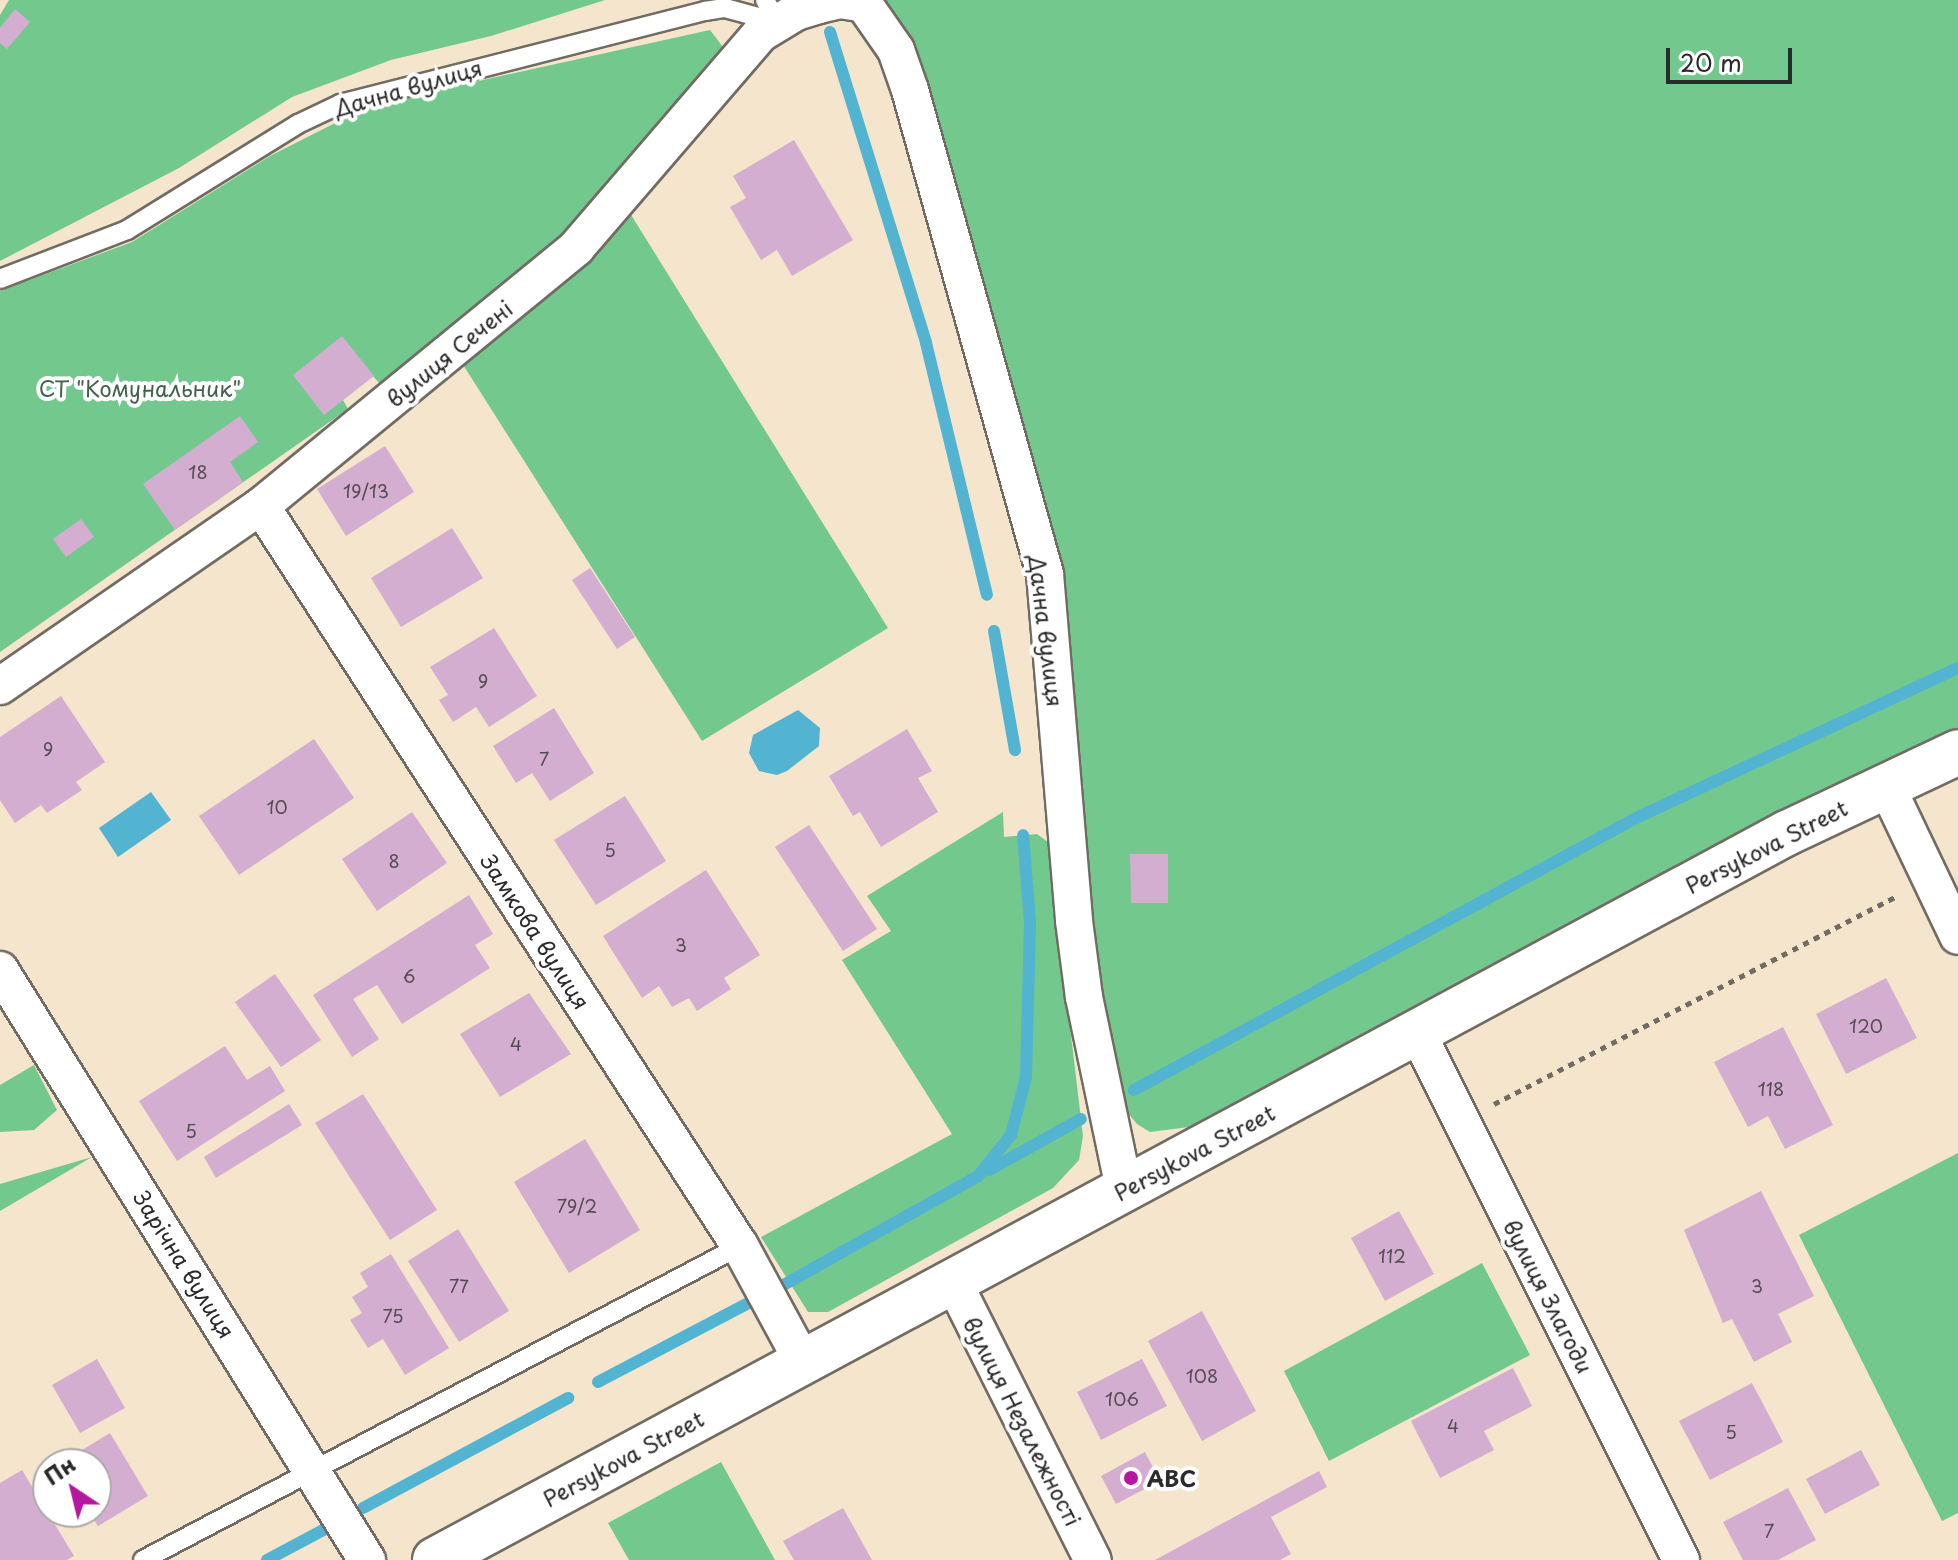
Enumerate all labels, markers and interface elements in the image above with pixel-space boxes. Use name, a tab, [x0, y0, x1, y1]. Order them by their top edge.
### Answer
scale bar	[1670, 32, 1796, 82]
text: 20 m	[1680, 44, 1742, 80]
street label: Дачна вулиця	[330, 53, 486, 121]
street label: вулиця Сечені	[380, 294, 518, 412]
park label: СТ "Комунальник"	[38, 375, 242, 401]
house number: 18	[188, 461, 208, 483]
house number: 19/13	[343, 480, 389, 502]
street label: Дачна вулиця	[1025, 553, 1069, 709]
house number: 9	[478, 670, 488, 692]
house number: 9	[43, 738, 53, 760]
house number: 7	[539, 748, 549, 770]
street label: Persykova Street	[1680, 794, 1852, 898]
house number: 10	[266, 796, 288, 818]
house number: 5	[604, 839, 616, 861]
street label: Замкова вулиця	[476, 848, 596, 1014]
house number: 8	[388, 850, 400, 872]
house number: 3	[675, 934, 687, 956]
house number: 6	[403, 965, 415, 987]
house number: 120	[1849, 1015, 1883, 1037]
house number: 4	[510, 1033, 522, 1055]
house number: 118	[1758, 1078, 1784, 1100]
street label: Persykova Street	[1109, 1098, 1279, 1206]
house number: 5	[185, 1120, 197, 1142]
street label: Зарічна вулиця	[129, 1185, 241, 1343]
house number: 79/2	[557, 1195, 597, 1217]
street label: вулиця Злагоди	[1499, 1214, 1599, 1378]
house number: 112	[1378, 1245, 1406, 1267]
house number: 77	[449, 1275, 469, 1297]
house number: 3	[1751, 1275, 1763, 1297]
house number: 75	[383, 1305, 403, 1327]
street label: вулиця Незалежності	[959, 1312, 1087, 1530]
house number: 108	[1186, 1365, 1218, 1387]
house number: 106	[1105, 1388, 1139, 1410]
street label: Persykova Street	[538, 1404, 708, 1512]
house number: 4	[1447, 1415, 1459, 1437]
house number: 5	[1725, 1421, 1737, 1443]
text: Пн	[37, 1447, 82, 1492]
north arrow	[32, 1448, 112, 1528]
place label: ABC	[1147, 1465, 1196, 1491]
marker: ABC	[1122, 1469, 1140, 1487]
house number: 7	[1764, 1520, 1774, 1542]

